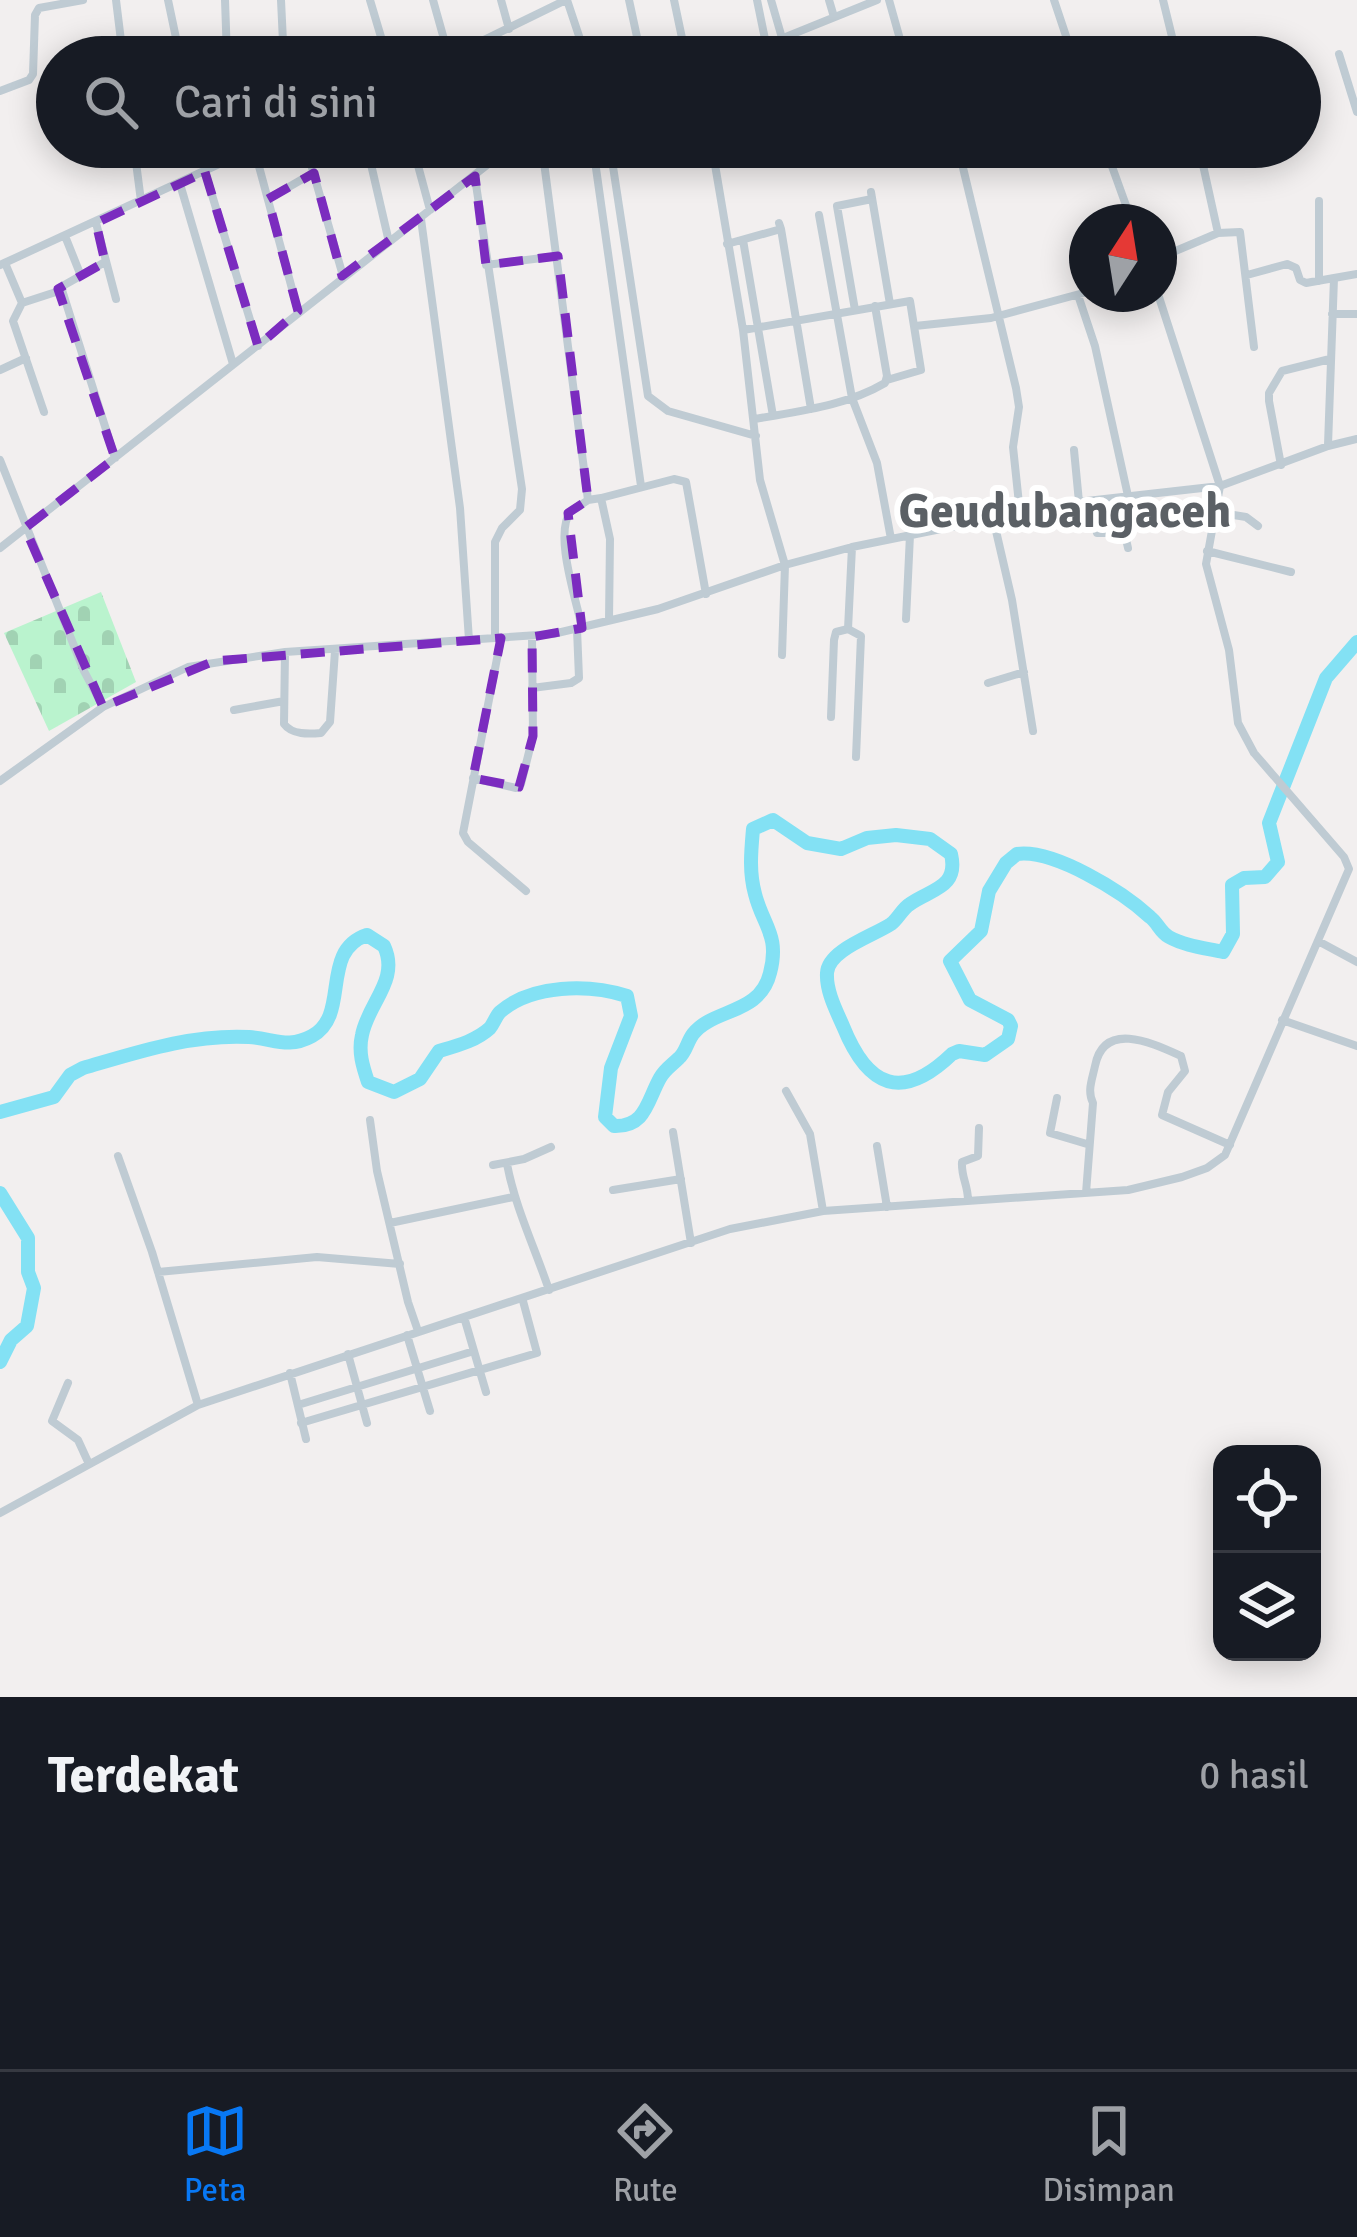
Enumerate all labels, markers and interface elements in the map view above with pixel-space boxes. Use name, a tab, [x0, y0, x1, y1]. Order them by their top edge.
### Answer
search box	[36, 36, 1321, 168]
icon: search	[78, 69, 144, 135]
text: Cari di sini	[174, 75, 378, 130]
north arrow	[1069, 204, 1177, 312]
district label: Geudubangaceh	[899, 482, 1231, 541]
map controls	[1213, 1445, 1321, 1661]
button: locate	[1213, 1445, 1321, 1553]
button: layers	[1213, 1553, 1321, 1661]
text: Terdekat	[48, 1744, 239, 1807]
text: 0 hasil	[1199, 1751, 1309, 1799]
tab: Peta	[182, 2098, 248, 2211]
tab: Rute	[612, 2098, 678, 2211]
tab: Disimpan	[1043, 2098, 1175, 2211]

